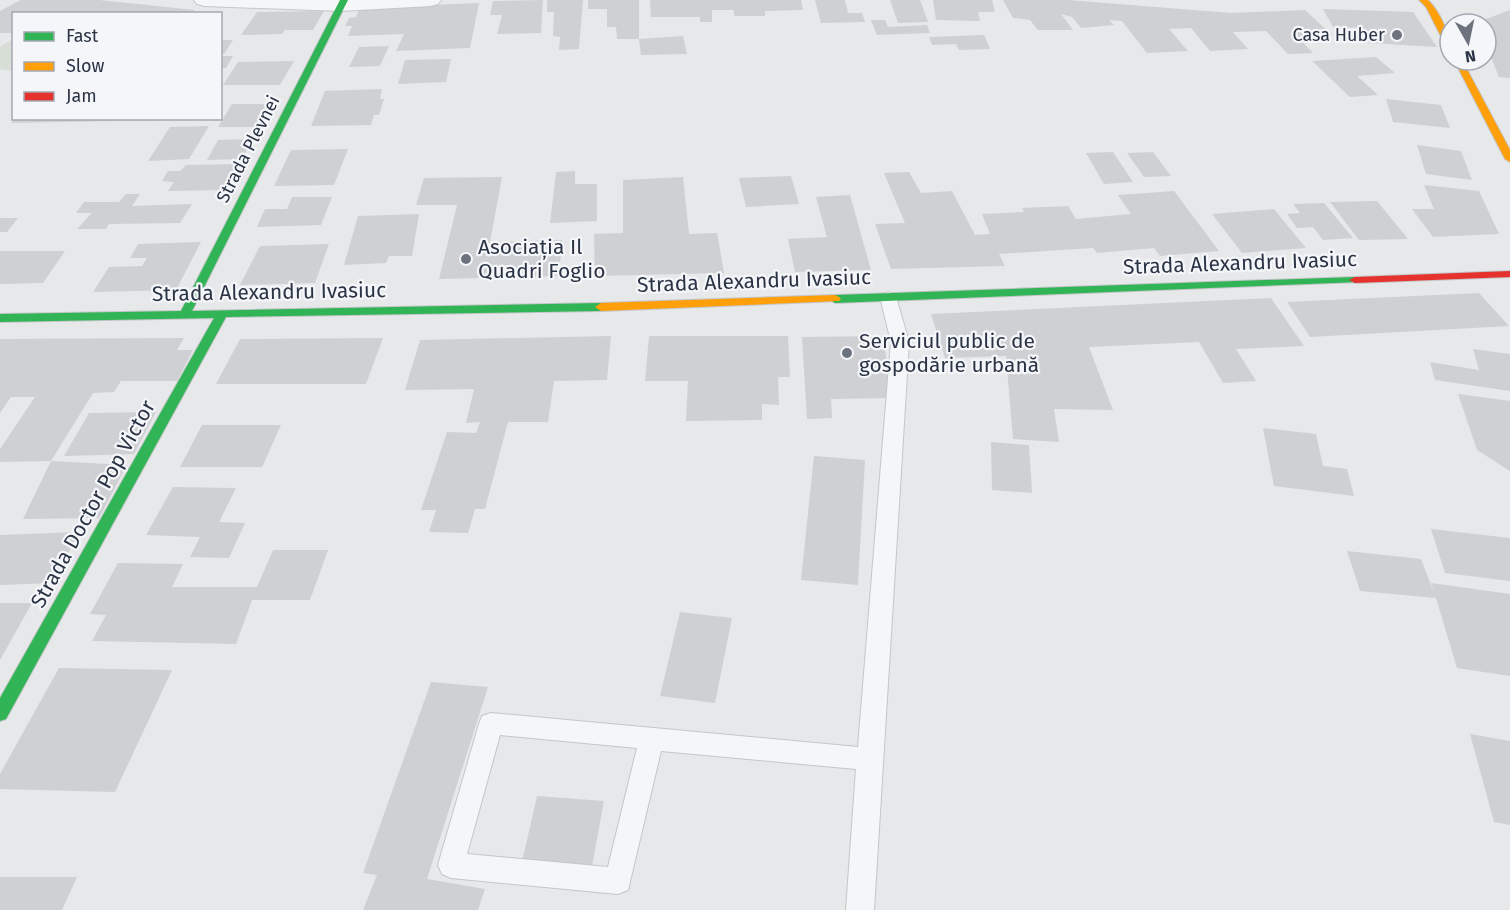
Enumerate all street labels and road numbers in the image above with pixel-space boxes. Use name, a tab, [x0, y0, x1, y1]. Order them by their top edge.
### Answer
street label: Strada Plevnei	[212, 92, 284, 206]
street label: Strada Alexandru Ivasiuc	[1123, 246, 1357, 280]
street label: Strada Alexandru Ivasiuc	[637, 264, 871, 298]
street label: Strada Alexandru Ivasiuc	[152, 277, 386, 307]
street label: Strada Doctor Pop Victor	[25, 396, 161, 612]

